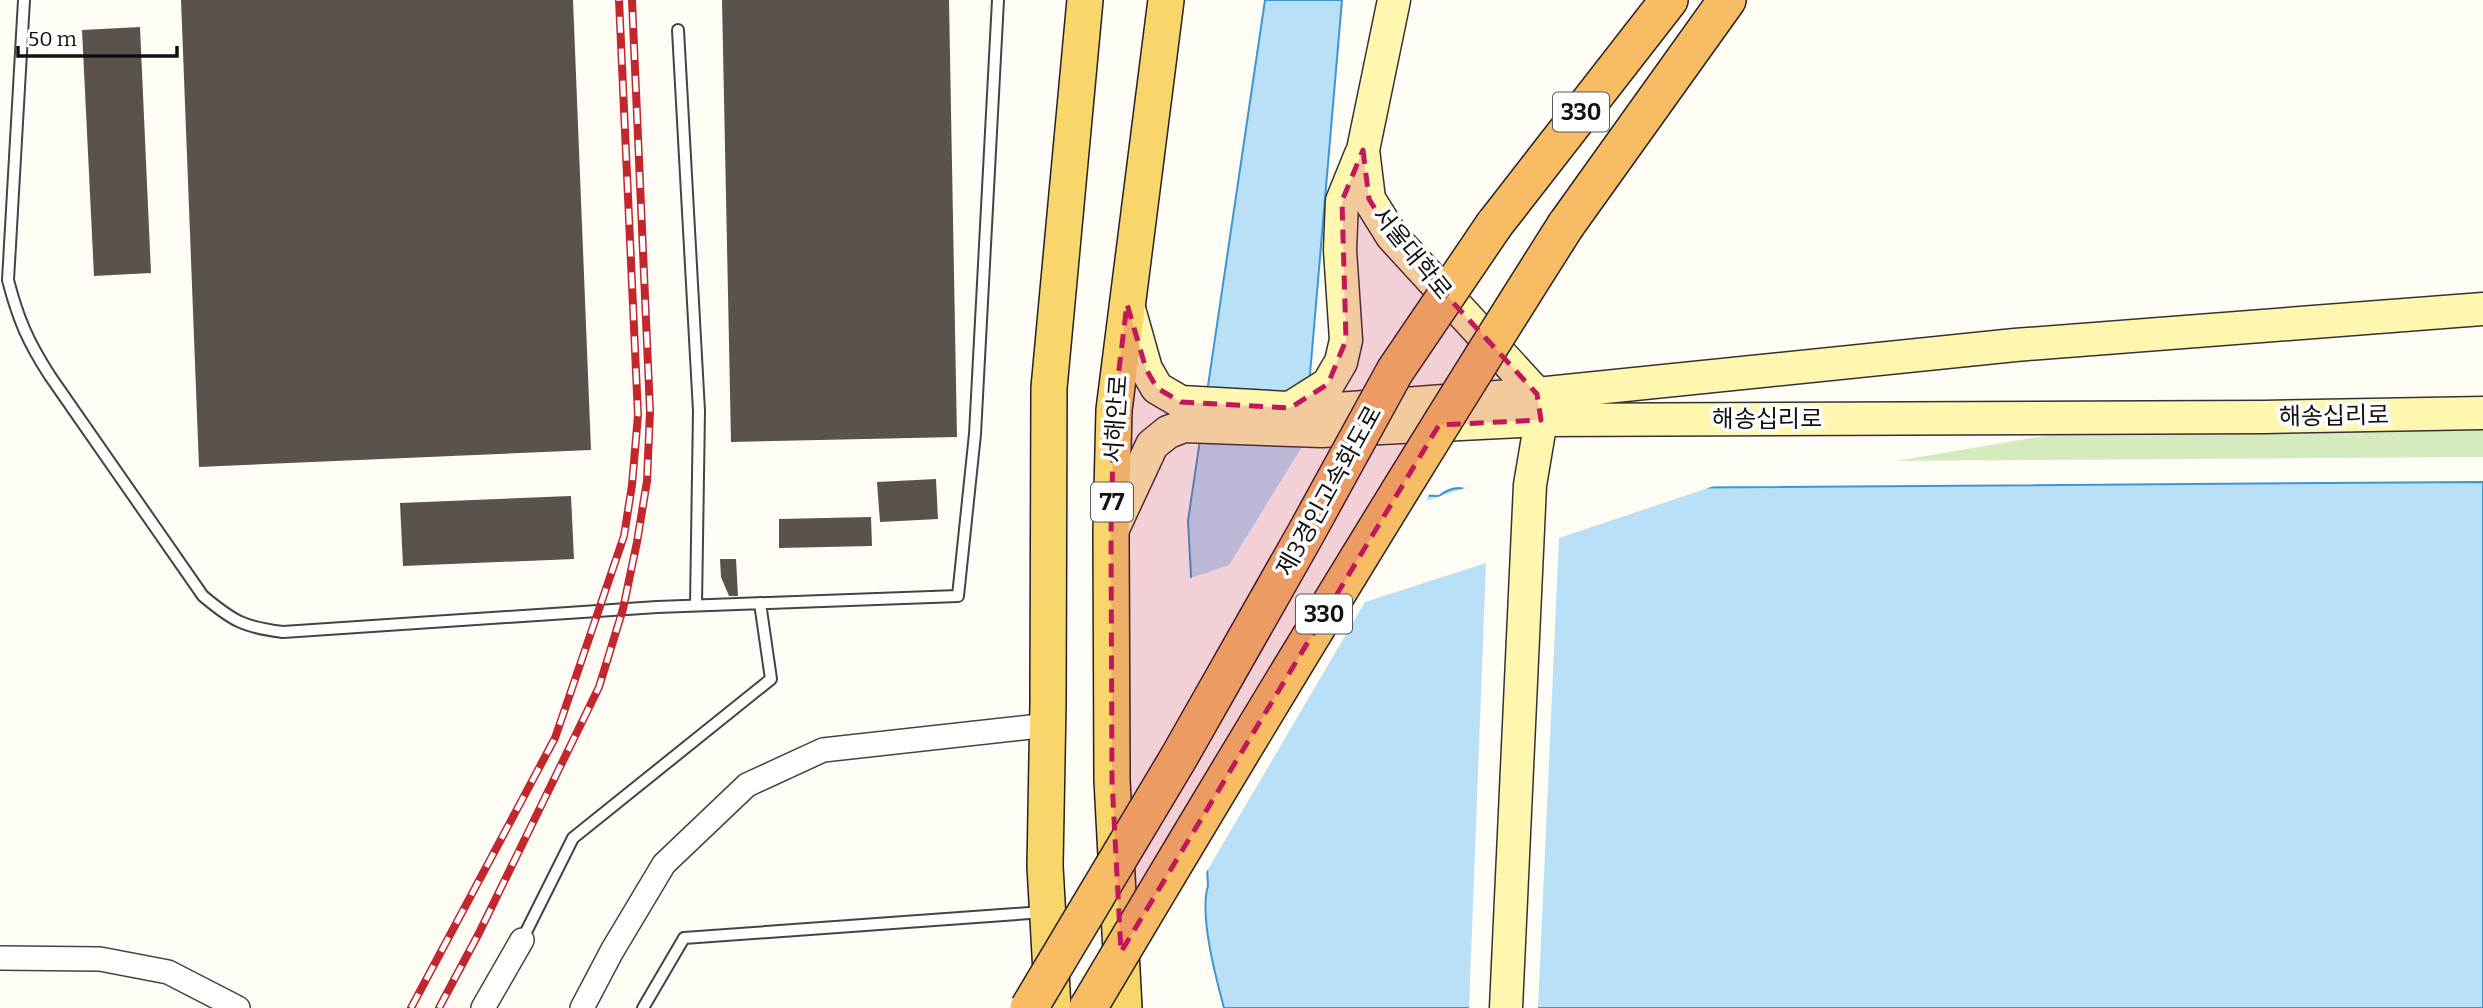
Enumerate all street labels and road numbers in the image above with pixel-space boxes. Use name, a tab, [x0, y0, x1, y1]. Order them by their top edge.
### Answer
road number: 330	[1553, 92, 1609, 132]
street label: 서울대학로	[1366, 201, 1458, 305]
street label: 서해안로	[1099, 374, 1133, 464]
street label: 제3경인고속화도로	[1271, 401, 1387, 581]
street label: 해송십리로	[2279, 401, 2389, 431]
street label: 해송십리로	[1712, 405, 1822, 433]
road number: 77	[1091, 482, 1133, 522]
road number: 330	[1296, 594, 1352, 634]

